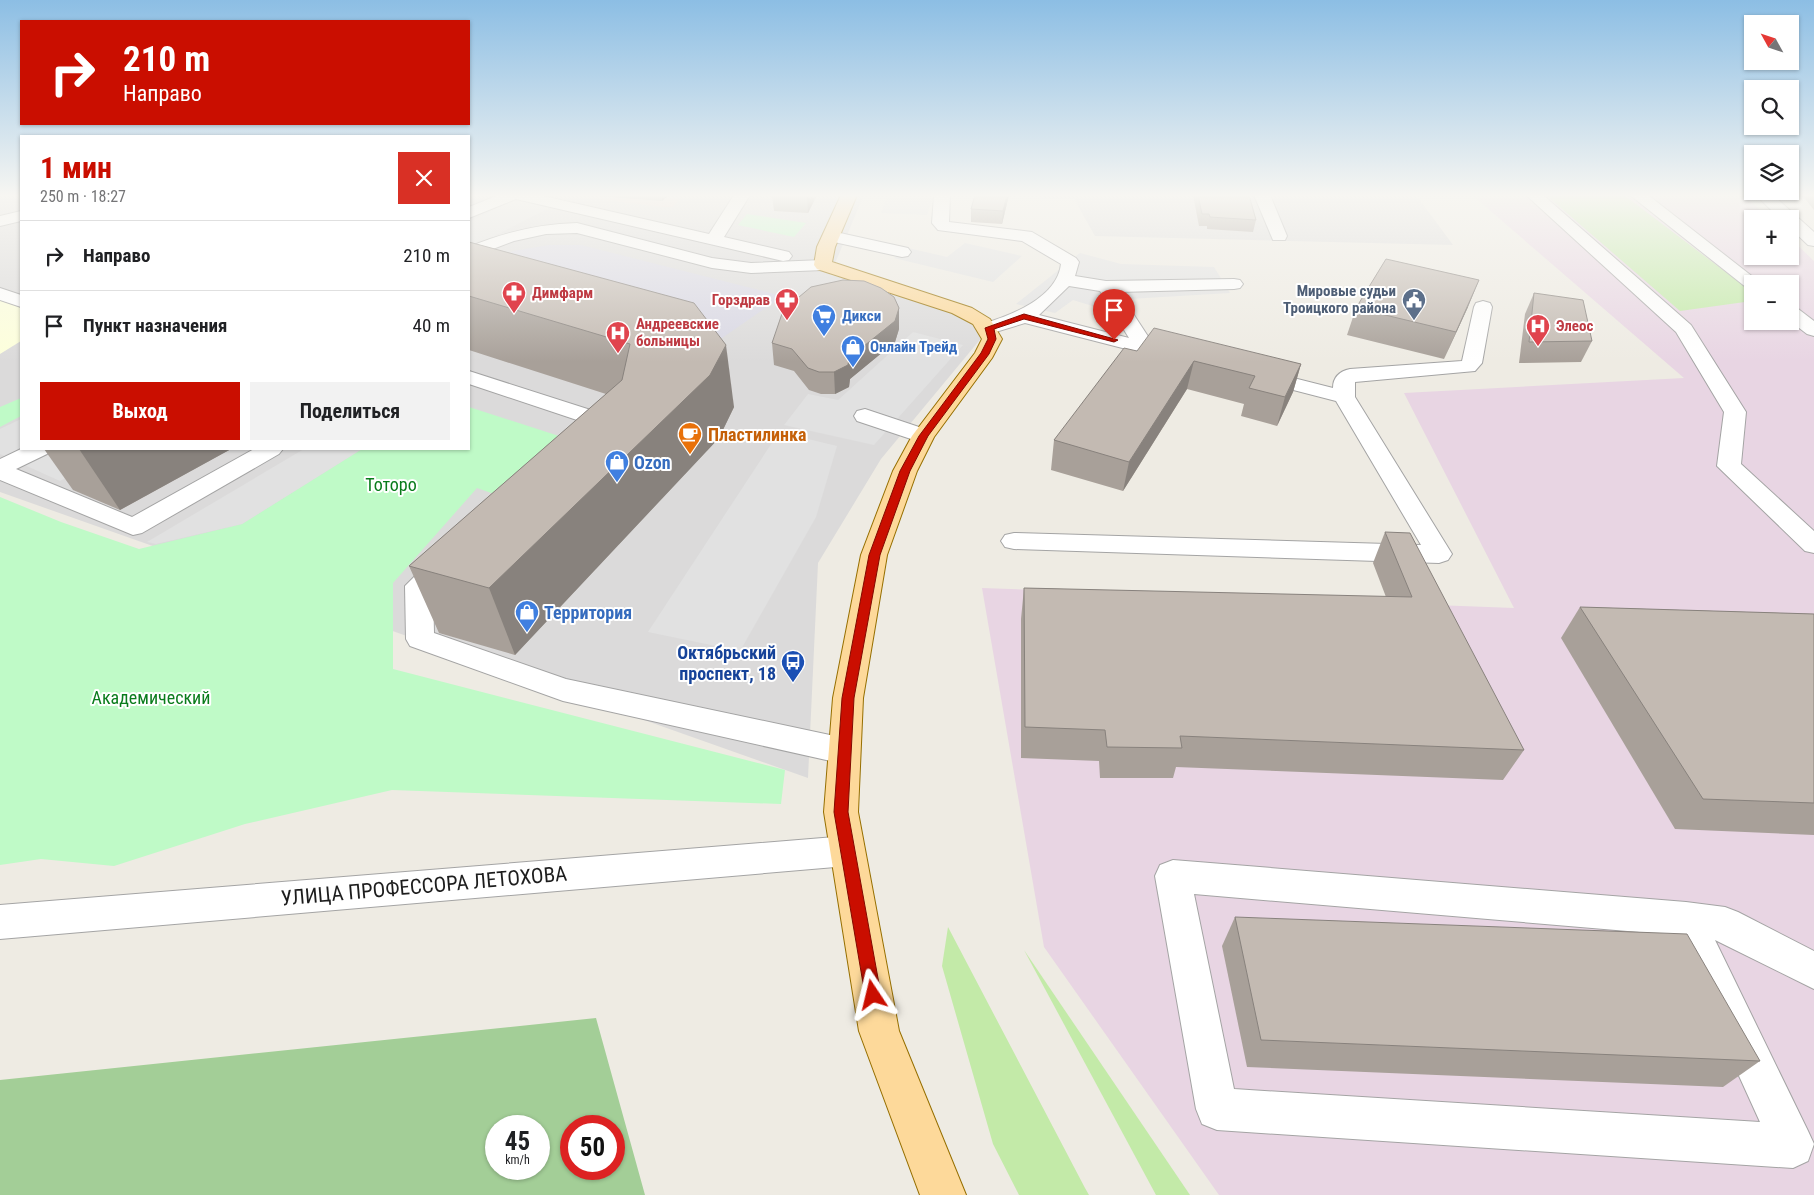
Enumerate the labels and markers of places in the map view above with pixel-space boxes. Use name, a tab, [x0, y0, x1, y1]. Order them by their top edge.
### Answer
pharmacy icon: Димфарм	[501, 280, 527, 314]
place label: Мировые судьи Троицкого района	[1283, 282, 1396, 317]
place label: Димфарм	[532, 284, 593, 302]
pharmacy icon: Горздрав	[774, 287, 800, 321]
public building icon: Мировые судьи Троицкого района	[1401, 287, 1427, 321]
pin	[1093, 289, 1135, 340]
place label: Горздрав	[712, 291, 770, 309]
supermarket icon: Дикси	[811, 303, 837, 337]
place label: Дикси	[842, 307, 881, 325]
hospital icon: Элеос	[1525, 313, 1551, 347]
place label: Андреевские больницы	[636, 315, 719, 350]
place label: Элеос	[1556, 317, 1593, 335]
hospital icon: Андреевские больницы	[605, 320, 631, 354]
shop icon: Онлайн Трейд	[840, 334, 866, 368]
place label: Онлайн Трейд	[870, 338, 958, 356]
cafe icon: Пластилинка	[677, 421, 703, 455]
place label: Пластилинка	[708, 424, 807, 445]
shop icon: Ozon	[604, 449, 630, 483]
place label: Ozon	[634, 452, 671, 473]
shop icon: Территория	[514, 599, 540, 633]
place label: Территория	[544, 602, 632, 623]
place label: Октябрьский проспект, 18	[677, 642, 776, 684]
bus stop icon: Октябрьский проспект, 18	[780, 649, 806, 683]

